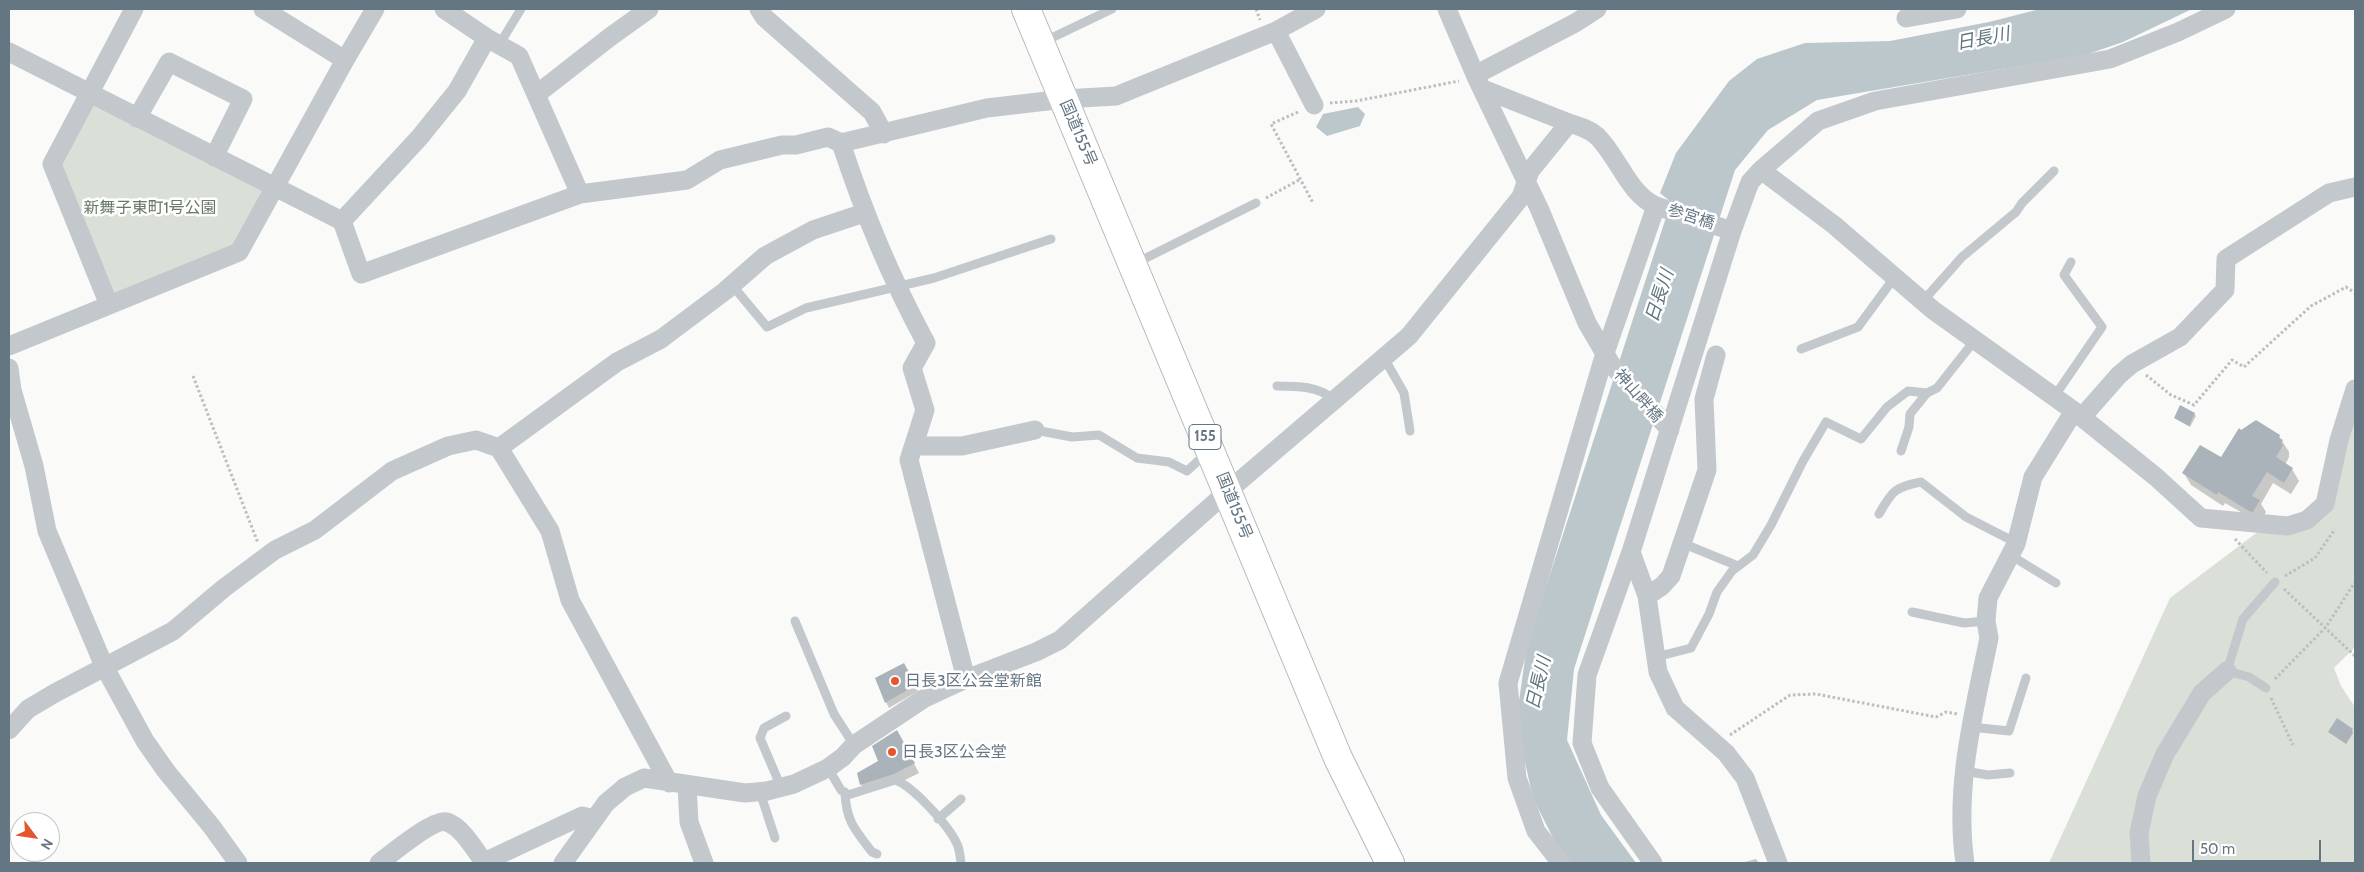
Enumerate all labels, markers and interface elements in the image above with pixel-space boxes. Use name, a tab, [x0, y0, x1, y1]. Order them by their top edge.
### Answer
water label: 日長川	[1954, 23, 2012, 55]
street label: 国道155号	[1055, 97, 1101, 169]
park label: 新舞子東町1号公園	[83, 198, 217, 218]
street label: 参宮橋	[1665, 200, 1717, 234]
water label: 日長川	[1641, 267, 1679, 325]
street label: 神山畔橋	[1610, 366, 1666, 426]
road number: 155	[1189, 424, 1221, 450]
street label: 国道155号	[1212, 470, 1256, 542]
water label: 日長川	[1522, 654, 1556, 712]
place label: 日長3区公会堂新館	[905, 671, 1042, 691]
marker: 日長3区公会堂新館	[889, 675, 901, 687]
place label: 日長3区公会堂	[902, 742, 1007, 762]
marker: 日長3区公会堂	[886, 746, 898, 758]
north arrow	[10, 812, 60, 862]
scale bar	[2194, 830, 2323, 862]
text: N	[37, 835, 57, 853]
text: 50 m	[2200, 840, 2235, 858]

